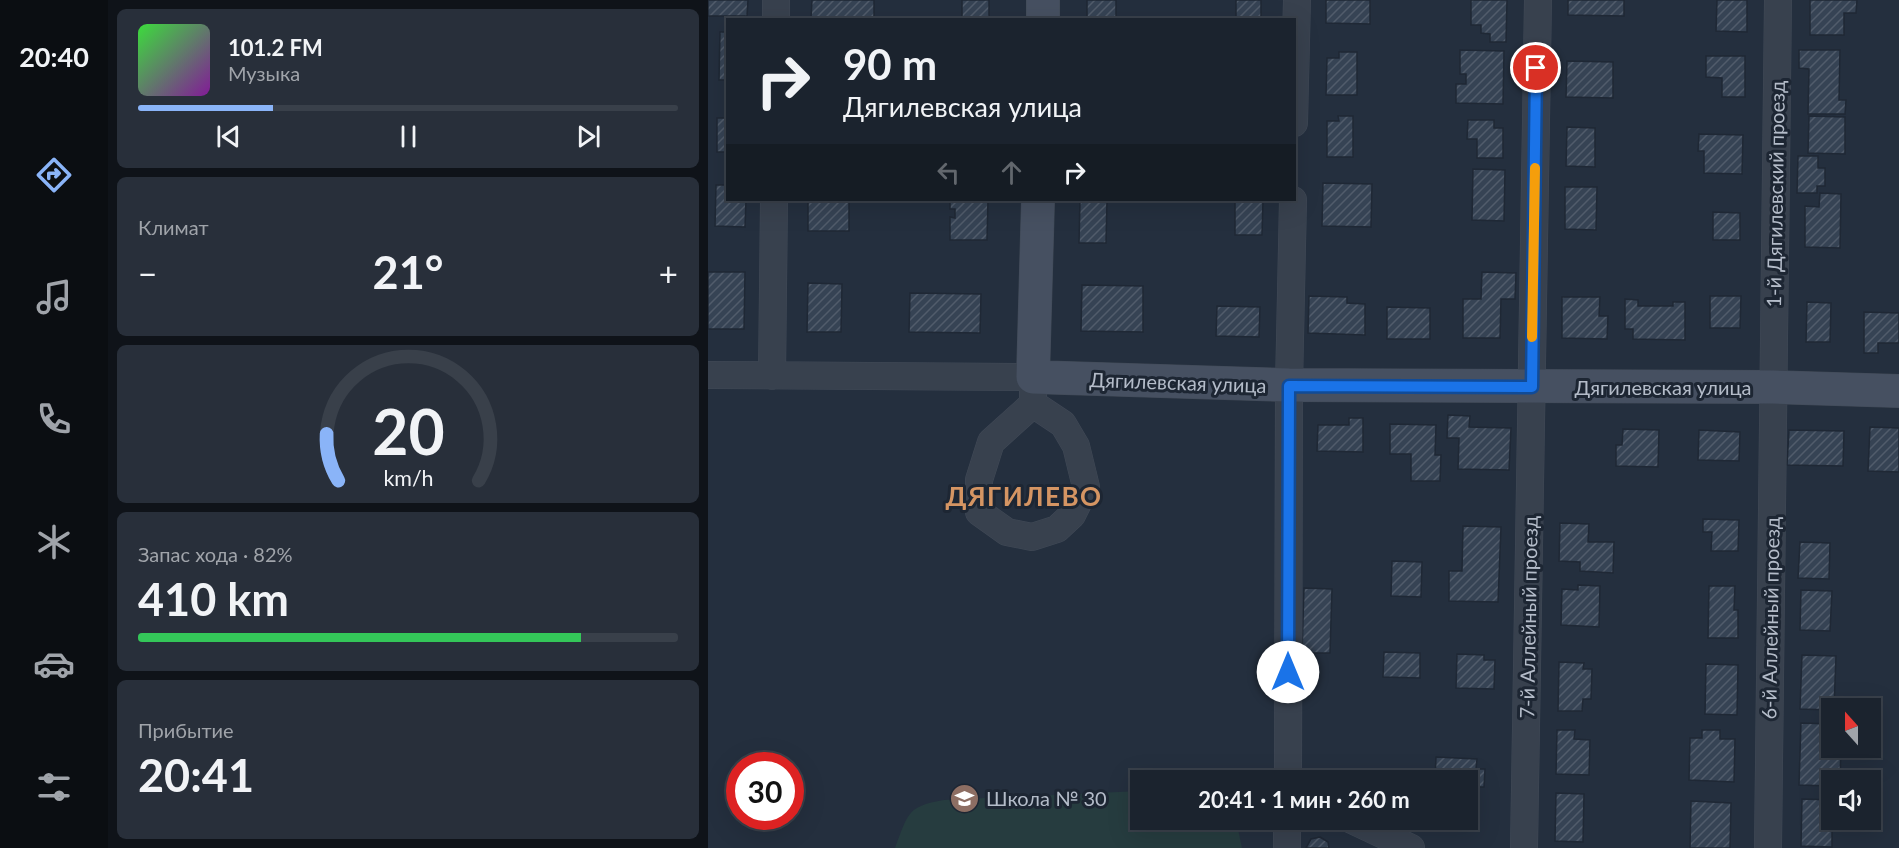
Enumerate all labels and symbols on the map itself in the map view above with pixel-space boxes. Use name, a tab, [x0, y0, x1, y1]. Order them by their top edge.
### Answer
pin	[1510, 42, 1561, 93]
street label: 1-й Дягилевский проезд	[1761, 80, 1789, 308]
street label: Дягилевская улица	[1089, 367, 1267, 397]
street label: Дягилевская улица	[1575, 375, 1752, 399]
district label: ДЯГИЛЕВО	[945, 480, 1103, 512]
street label: 7-й Аллейный проезд	[1514, 515, 1542, 719]
street label: 6-й Аллейный проезд	[1756, 516, 1784, 720]
position arrow	[1256, 640, 1320, 704]
north arrow	[1821, 698, 1881, 758]
speed limit sign: 30	[726, 752, 804, 830]
school or university icon: Школа № 30	[949, 782, 981, 814]
place label: Школа № 30	[986, 786, 1107, 810]

